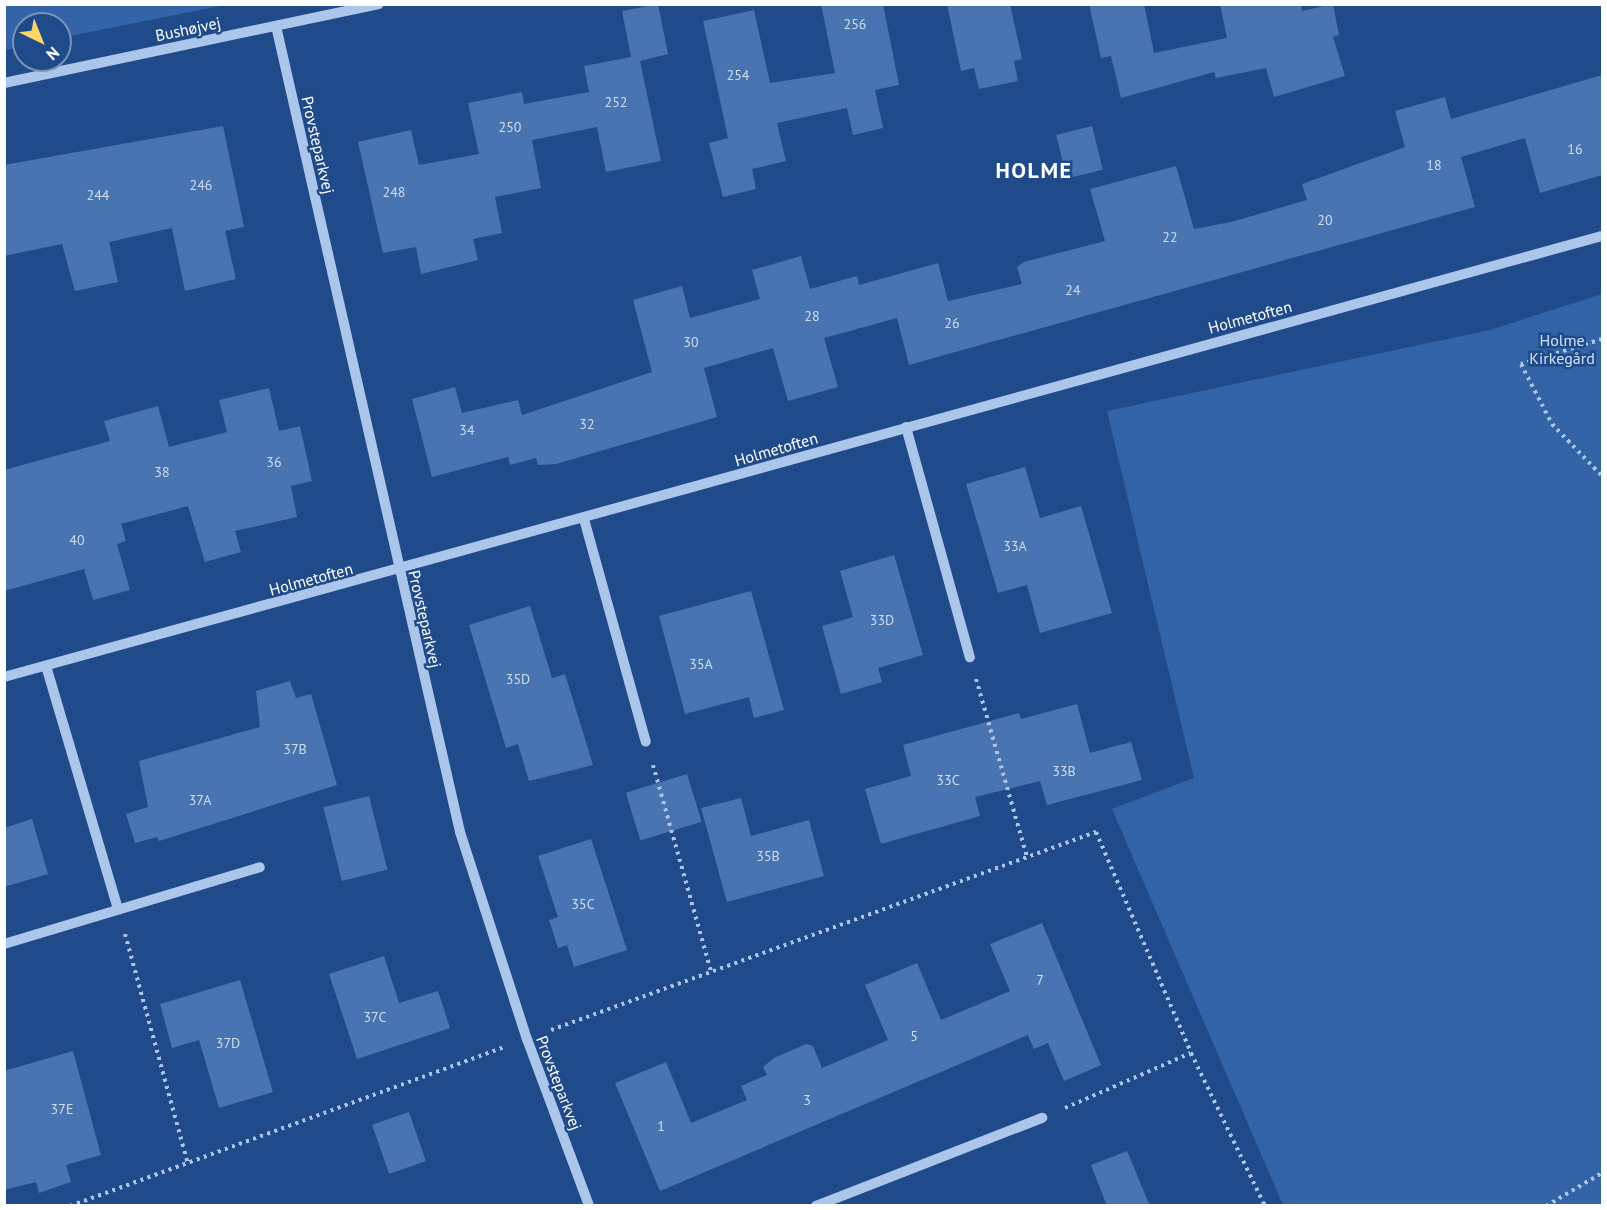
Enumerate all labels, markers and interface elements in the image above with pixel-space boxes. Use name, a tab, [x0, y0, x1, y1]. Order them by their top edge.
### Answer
north arrow	[12, 12, 72, 72]
street label: Bushøjvej	[154, 13, 222, 45]
house number: 256	[844, 16, 866, 32]
text: N	[42, 43, 64, 65]
house number: 254	[727, 67, 749, 83]
street label: Provsteparkvej	[297, 94, 339, 196]
house number: 252	[605, 94, 627, 110]
house number: 250	[499, 119, 521, 135]
house number: 16	[1567, 141, 1583, 157]
house number: 18	[1426, 157, 1442, 173]
district label: HOLME	[996, 158, 1072, 184]
house number: 246	[190, 177, 212, 193]
house number: 248	[383, 184, 405, 200]
house number: 244	[87, 187, 109, 203]
house number: 20	[1317, 212, 1333, 228]
house number: 22	[1162, 229, 1178, 245]
house number: 24	[1065, 282, 1081, 298]
street label: Holmetoften	[1206, 297, 1294, 337]
house number: 28	[804, 308, 820, 324]
house number: 26	[944, 315, 960, 331]
park label: Holme Kirkegård	[1529, 330, 1595, 368]
house number: 30	[683, 334, 699, 350]
house number: 32	[579, 416, 595, 432]
house number: 34	[459, 422, 475, 438]
street label: Holmetoften	[732, 428, 820, 470]
house number: 36	[266, 454, 282, 470]
house number: 38	[154, 464, 170, 480]
house number: 40	[69, 532, 85, 548]
house number: 33A	[1003, 538, 1027, 554]
street label: Holmetoften	[267, 559, 355, 599]
street label: Provsteparkvej	[404, 568, 446, 670]
house number: 33D	[870, 612, 894, 628]
house number: 35A	[689, 656, 713, 672]
house number: 35D	[506, 671, 530, 687]
house number: 37B	[283, 741, 307, 757]
house number: 33B	[1052, 763, 1076, 779]
house number: 33C	[936, 772, 960, 788]
house number: 37A	[189, 792, 211, 808]
house number: 35B	[756, 848, 780, 864]
house number: 35C	[571, 896, 595, 912]
house number: 7	[1036, 972, 1044, 988]
house number: 37C	[363, 1009, 387, 1025]
house number: 5	[910, 1028, 918, 1044]
street label: Provsteparkvej	[532, 1033, 586, 1133]
house number: 37D	[216, 1035, 240, 1051]
house number: 3	[803, 1092, 811, 1108]
house number: 37E	[51, 1101, 73, 1117]
house number: 1	[657, 1118, 665, 1134]

